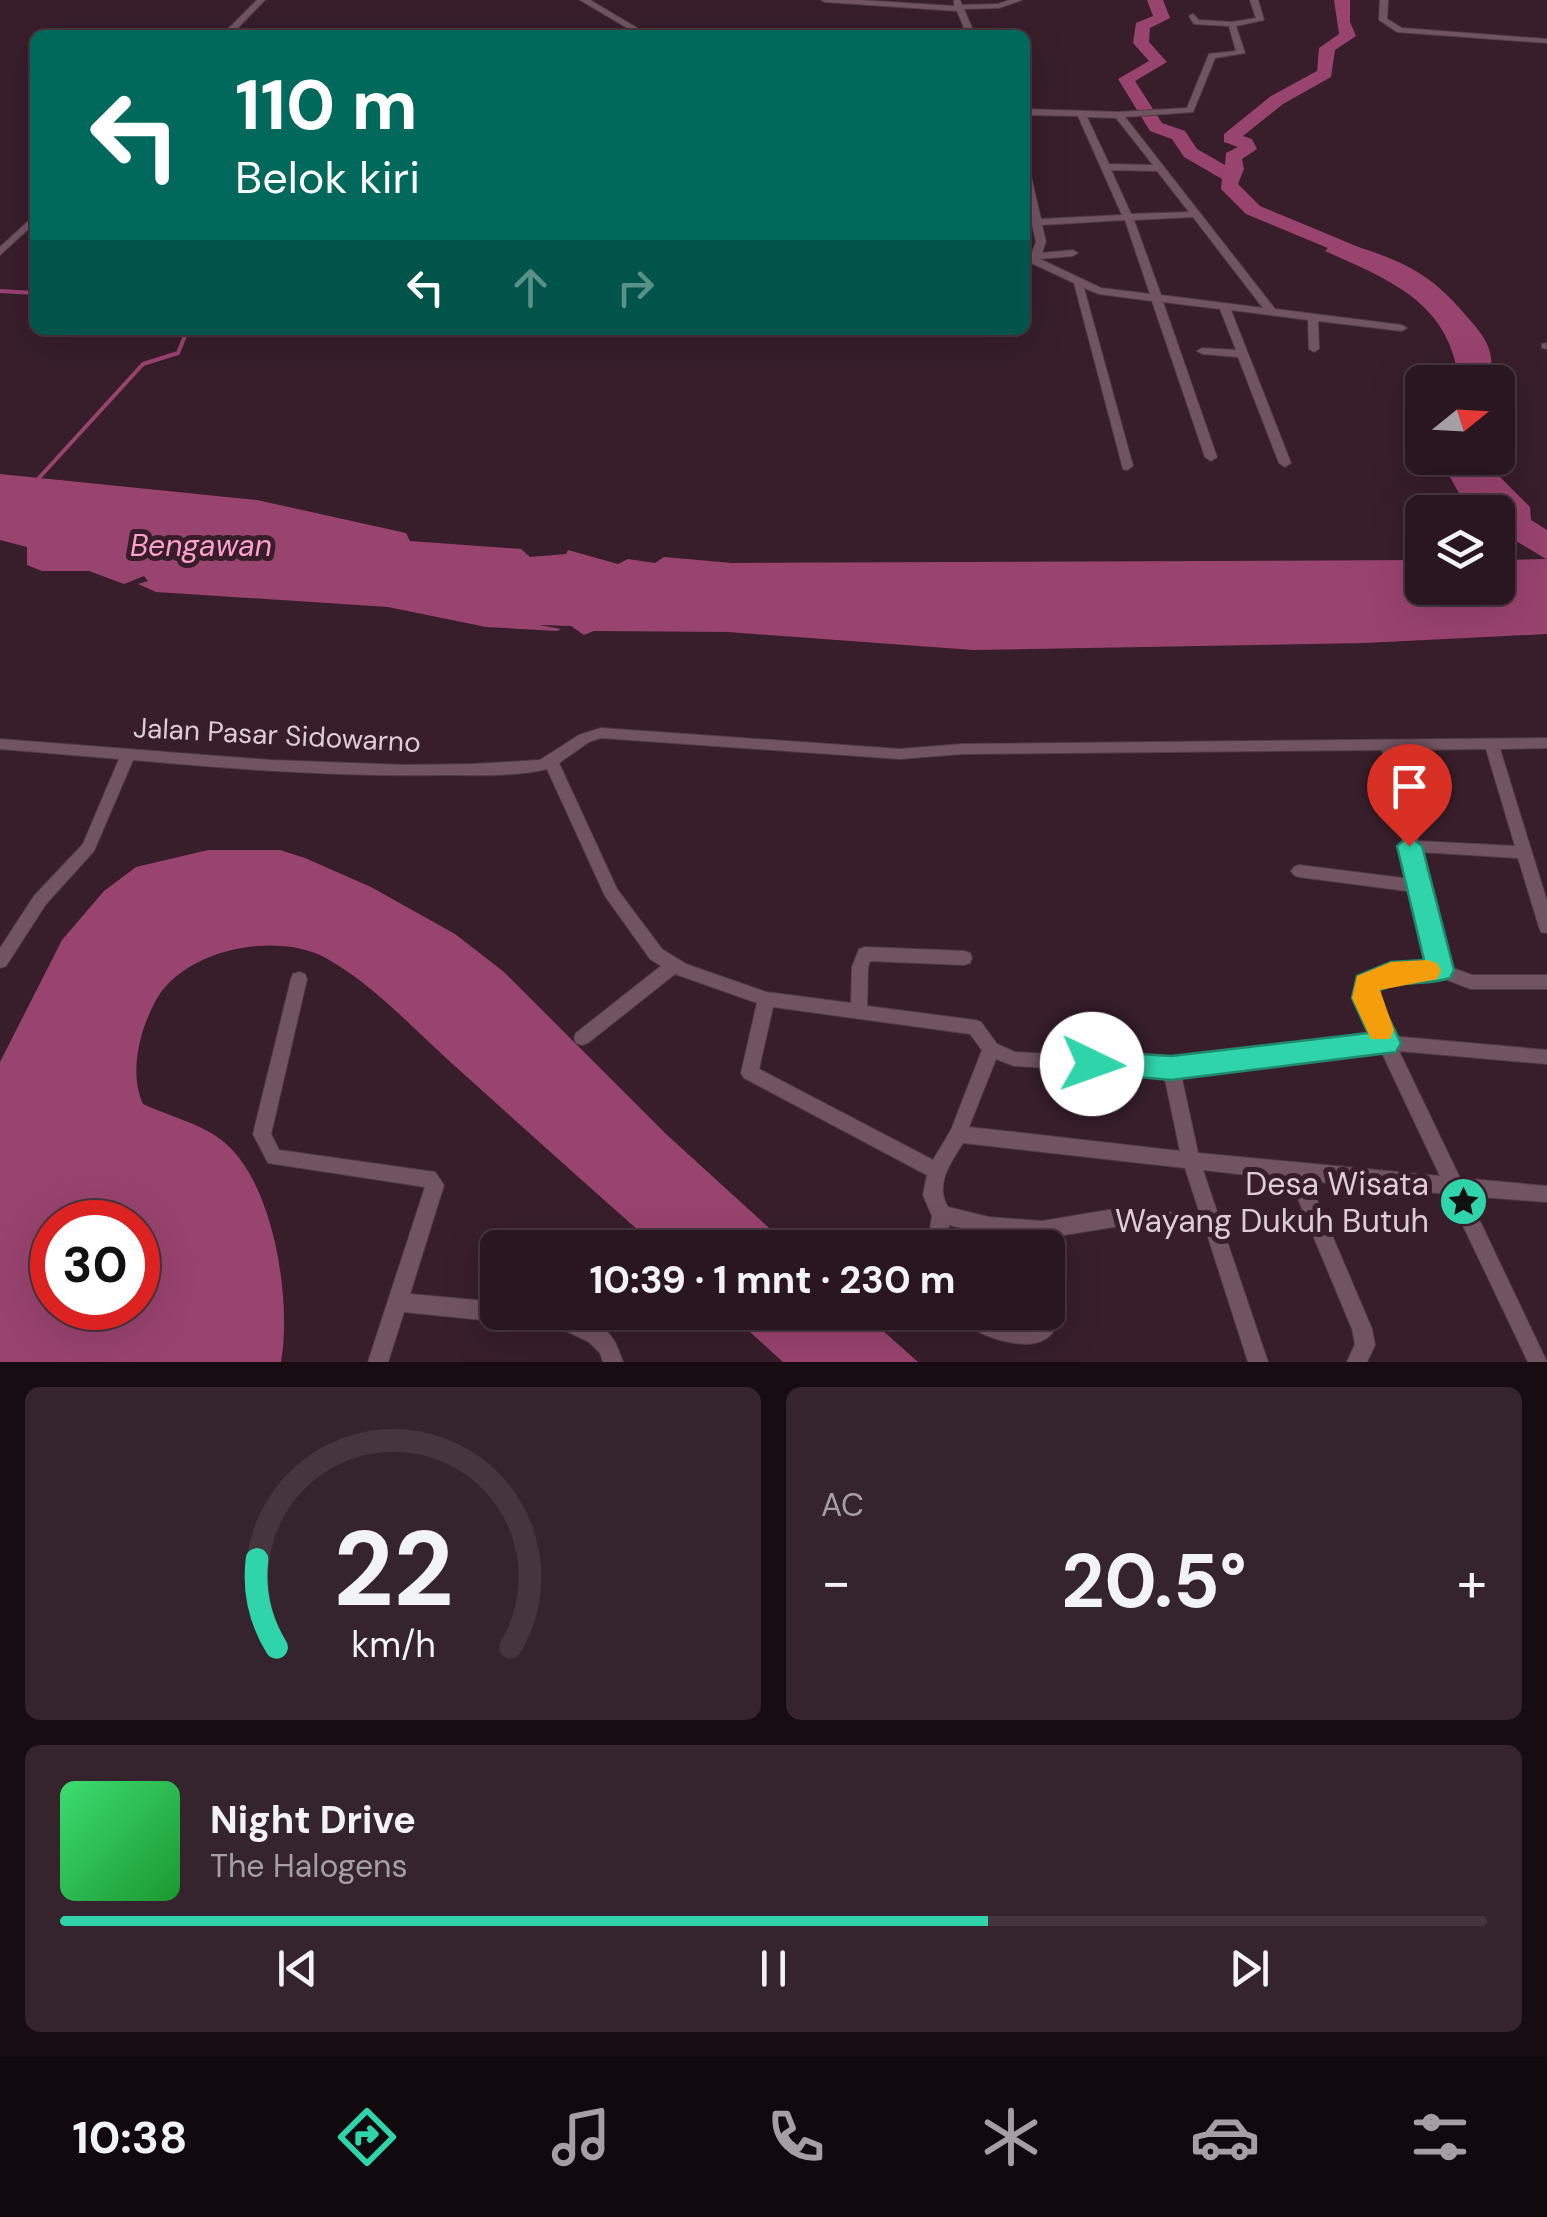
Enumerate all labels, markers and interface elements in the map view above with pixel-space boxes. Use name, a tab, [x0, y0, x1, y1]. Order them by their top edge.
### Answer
text: 110 m	[235, 60, 418, 151]
icon: left	[70, 70, 200, 200]
text: Belok kiri	[235, 148, 420, 207]
icon: left	[398, 260, 453, 315]
icon: ahead	[503, 260, 558, 315]
icon: right	[608, 260, 663, 315]
north arrow	[1405, 365, 1515, 475]
map controls	[1405, 365, 1515, 605]
button: layers	[1405, 495, 1515, 605]
water label: Bengawan	[130, 526, 272, 565]
street label: Jalan Pasar Sidowarno	[132, 709, 422, 761]
pin	[1367, 744, 1452, 847]
icon: arrive	[1382, 759, 1437, 814]
position arrow	[1040, 1012, 1144, 1116]
place label: Desa Wisata Wayang Dukuh Butuh	[1115, 1163, 1429, 1242]
place icon: Desa Wisata Wayang Dukuh Butuh	[1438, 1176, 1490, 1228]
speed limit sign: 30	[30, 1200, 160, 1330]
text: 10:39 · 1 mnt · 230 m	[590, 1255, 955, 1305]
text: AC	[821, 1484, 864, 1526]
text: 22	[333, 1502, 453, 1637]
text: 20.5°	[1061, 1533, 1247, 1630]
text: −	[821, 1546, 851, 1618]
text: +	[1457, 1546, 1487, 1618]
text: km/h	[351, 1622, 435, 1668]
text: Night Drive	[210, 1795, 416, 1845]
text: The Halogens	[210, 1845, 408, 1887]
icon: previous	[270, 1941, 325, 1996]
icon: pause	[746, 1941, 801, 1996]
icon: next	[1222, 1941, 1277, 1996]
icon: directions	[332, 2102, 402, 2172]
icon: music	[546, 2102, 616, 2172]
icon: phone	[761, 2102, 831, 2172]
icon: climate	[976, 2102, 1046, 2172]
icon: car	[1190, 2102, 1260, 2172]
icon: filters	[1405, 2102, 1475, 2172]
text: 10:38	[72, 2108, 187, 2167]

